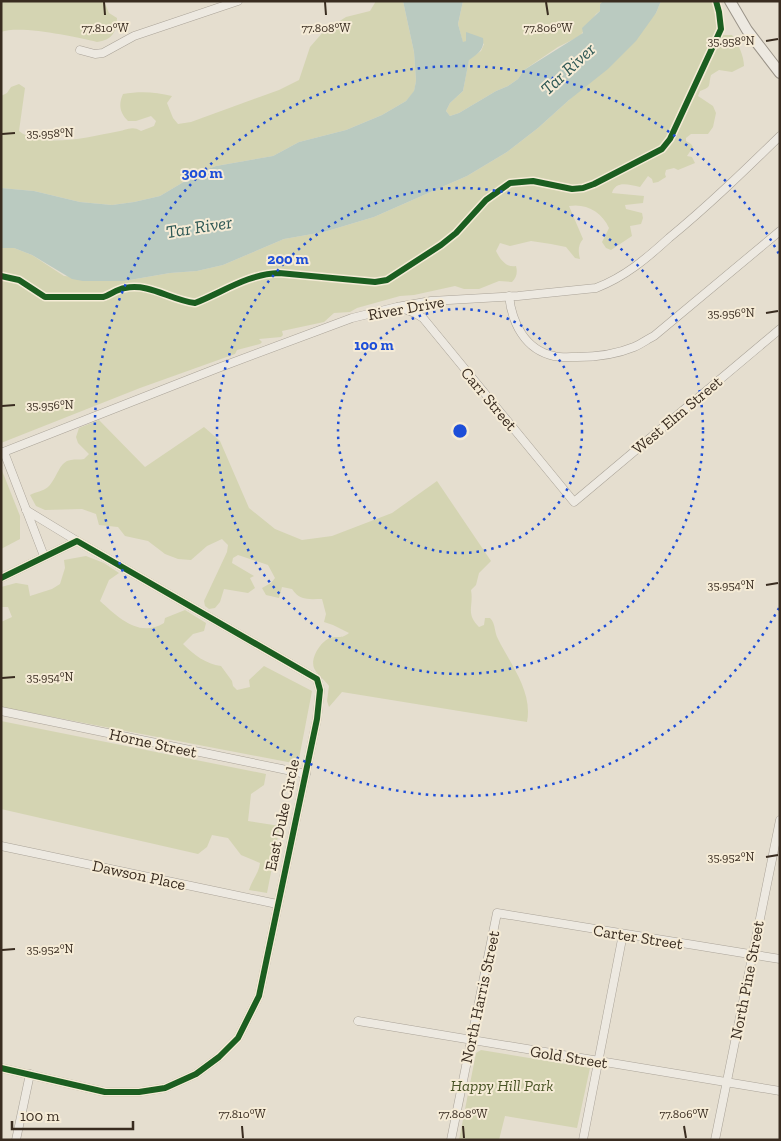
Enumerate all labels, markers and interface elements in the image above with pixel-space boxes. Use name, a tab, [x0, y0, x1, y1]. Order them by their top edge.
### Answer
text: 77.810°W	[81, 21, 129, 35]
text: 77.808°W	[301, 21, 351, 35]
text: 77.806°W	[524, 21, 573, 35]
text: 35.958°N	[707, 34, 755, 48]
water label: Tar River	[536, 38, 600, 100]
text: 35.958°N	[26, 126, 74, 140]
text: 300 m	[181, 164, 223, 182]
water label: Tar River	[164, 211, 234, 243]
text: 200 m	[267, 250, 309, 268]
street label: River Drive	[366, 292, 446, 324]
text: 35.956°N	[707, 306, 755, 320]
text: 100 m	[354, 336, 394, 354]
street label: Carr Street	[457, 363, 521, 435]
street label: West Elm Street	[628, 372, 726, 458]
text: 35.956°N	[26, 398, 74, 412]
centre of rings	[451, 422, 469, 440]
text: 35.954°N	[708, 578, 755, 592]
text: 35.954°N	[27, 670, 74, 684]
street label: Horne Street	[107, 724, 199, 762]
street label: East Duke Circle	[261, 757, 303, 873]
text: 35.952°N	[708, 850, 755, 864]
street label: Dawson Place	[91, 856, 187, 894]
street label: North Pine Street	[726, 919, 768, 1041]
street label: Carter Street	[592, 921, 684, 953]
street label: North Harris Street	[457, 929, 503, 1065]
text: 35.952°N	[27, 942, 74, 956]
street label: Gold Street	[529, 1042, 609, 1073]
park label: Happy Hill Park	[451, 1076, 554, 1095]
scale bar	[12, 1098, 134, 1130]
text: 100 m	[20, 1107, 59, 1125]
text: 77.810°W	[218, 1107, 266, 1121]
text: 77.808°W	[438, 1107, 488, 1121]
text: 77.806°W	[660, 1107, 709, 1121]

